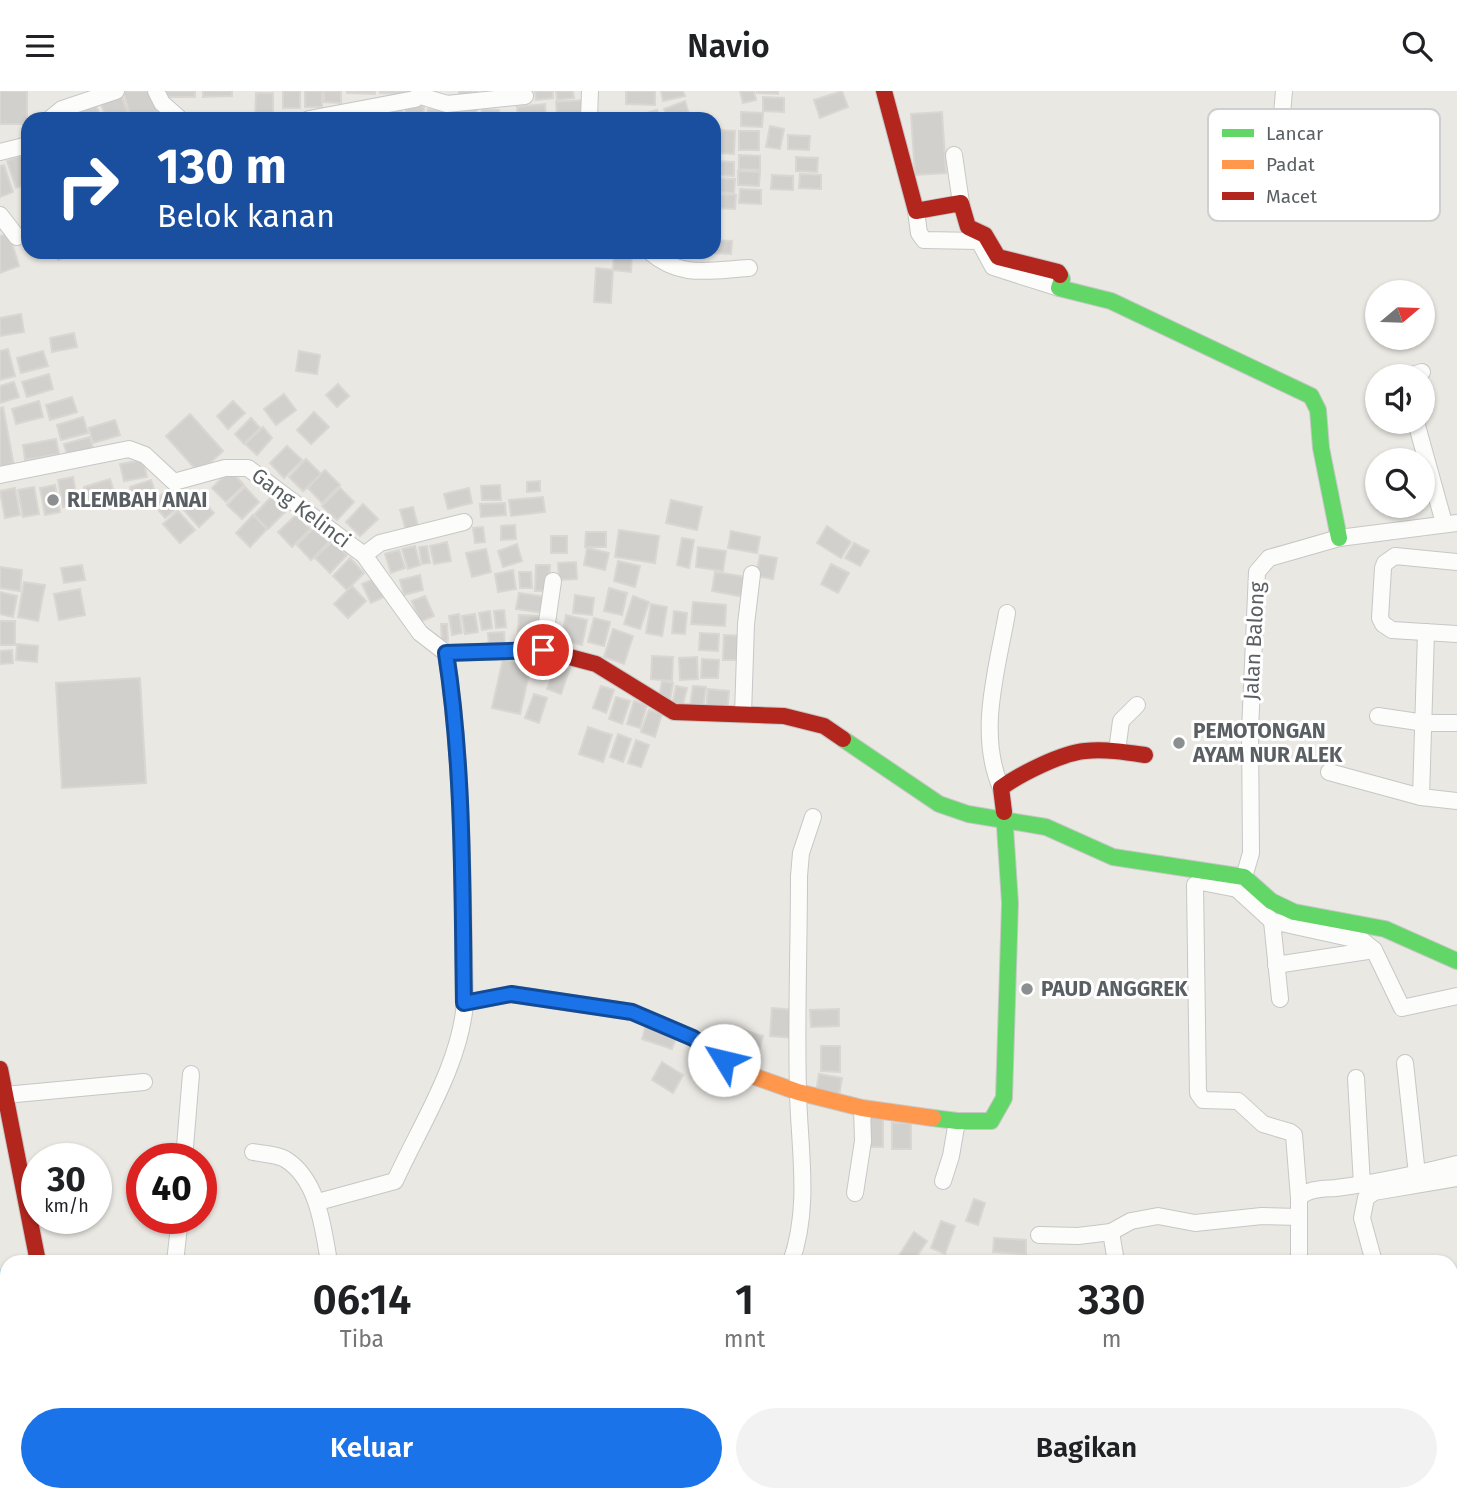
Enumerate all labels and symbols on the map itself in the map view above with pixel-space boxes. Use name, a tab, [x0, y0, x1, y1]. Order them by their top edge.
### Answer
legend	[1208, 109, 1440, 221]
text: Lancar	[1266, 122, 1324, 145]
text: Padat	[1266, 153, 1315, 176]
text: Macet	[1266, 185, 1317, 208]
north arrow	[1365, 280, 1435, 350]
street label: Gang Kelinci	[246, 462, 356, 554]
place label: RLEMBAH ANAI	[67, 487, 207, 513]
marker: RLEMBAH ANAI	[45, 492, 61, 508]
street label: Jalan Balong	[1238, 581, 1270, 701]
pin	[513, 620, 573, 680]
place label: PEMOTONGAN AYAM NUR ALEK	[1192, 718, 1343, 768]
marker: PEMOTONGAN AYAM NUR ALEK	[1171, 735, 1187, 751]
place label: PAUD ANGGREK	[1041, 976, 1188, 1002]
marker: PAUD ANGGREK	[1019, 981, 1035, 997]
position arrow	[687, 1023, 761, 1097]
speed limit sign: 40	[126, 1143, 217, 1234]

